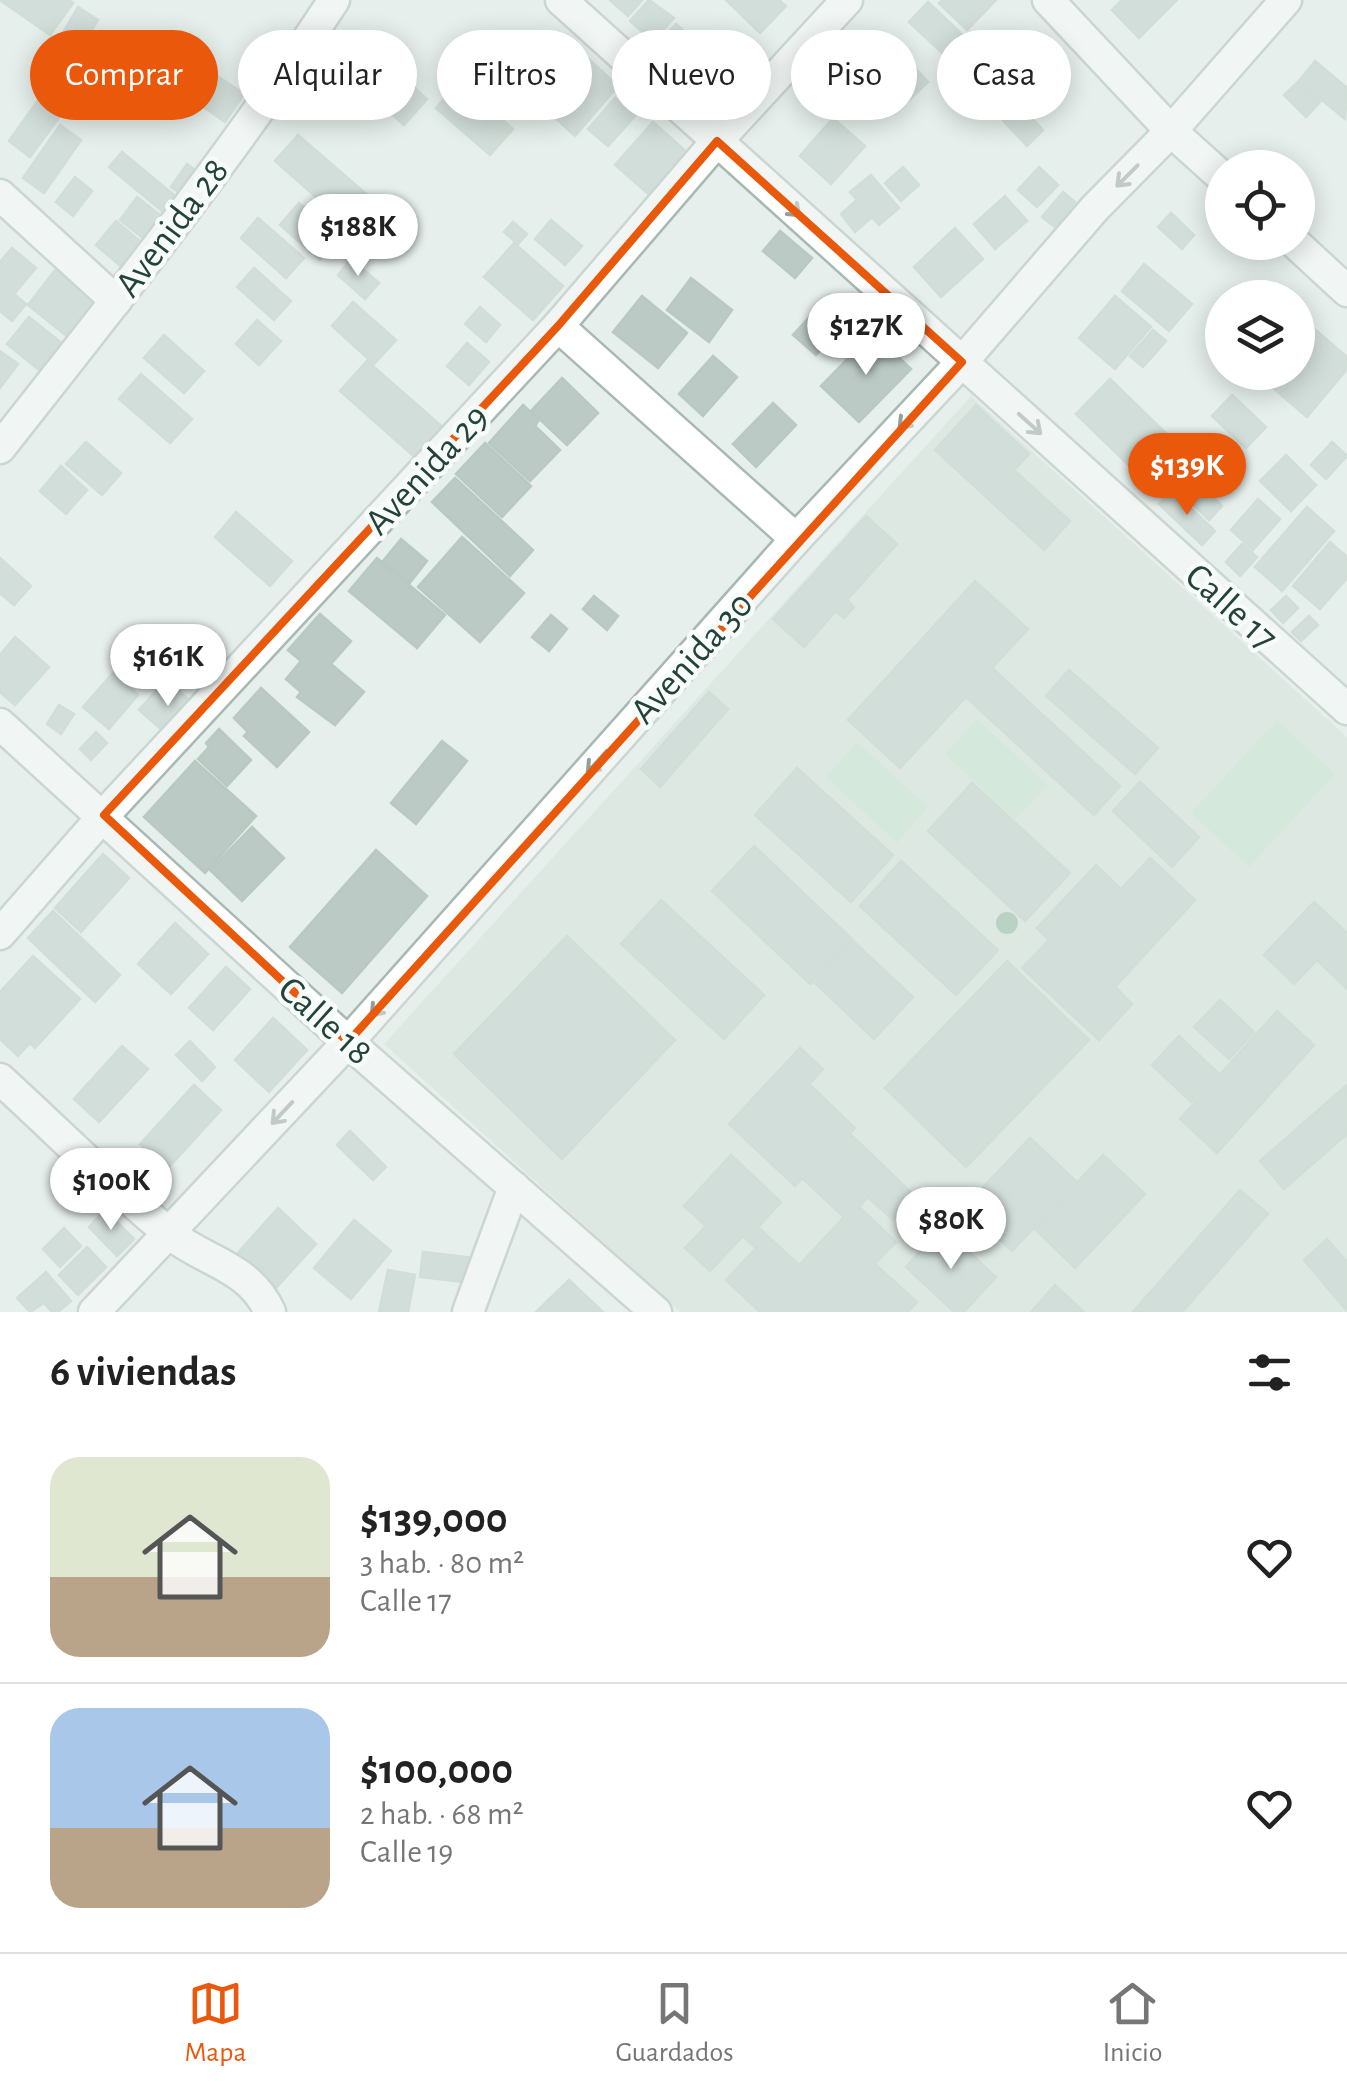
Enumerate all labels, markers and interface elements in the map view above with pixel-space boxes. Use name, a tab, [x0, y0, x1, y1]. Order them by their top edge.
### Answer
chip: Comprar	[30, 30, 218, 120]
chip: Alquilar	[238, 30, 417, 120]
chip: Filtros	[437, 30, 592, 120]
chip: Nuevo	[612, 30, 771, 120]
chip: Piso	[791, 30, 917, 120]
chip: Casa	[937, 30, 1071, 120]
map controls	[1205, 150, 1315, 390]
button: locate	[1205, 150, 1315, 260]
street label: Avenida 28	[109, 152, 236, 304]
one-way arrow	[1115, 164, 1139, 188]
pin: $188K	[288, 194, 428, 279]
one-way arrow	[776, 195, 801, 218]
text: $188K	[320, 210, 396, 242]
button: layers	[1205, 280, 1315, 390]
pin: $127K	[796, 293, 936, 378]
text: $127K	[829, 309, 903, 341]
street label: Avenida 29	[358, 398, 497, 542]
one-way arrow	[898, 405, 921, 430]
one-way arrow	[1017, 413, 1042, 436]
pin: $139K	[1117, 433, 1257, 518]
text: $139K	[1150, 449, 1224, 481]
street label: Calle 17	[1178, 557, 1284, 658]
street label: Avenida 30	[624, 585, 761, 731]
pin: $161K	[98, 624, 238, 709]
text: $161K	[132, 640, 204, 672]
one-way arrow	[585, 749, 608, 774]
street label: Calle 18	[271, 970, 379, 1073]
one-way arrow	[369, 992, 392, 1017]
one-way arrow	[270, 1100, 293, 1125]
pin: $100K	[41, 1148, 181, 1233]
text: $100K	[72, 1164, 150, 1196]
pin: $80K	[892, 1187, 1010, 1272]
text: $80K	[918, 1203, 984, 1235]
icon: filters	[1242, 1345, 1297, 1400]
text: 6 viviendas	[50, 1351, 236, 1393]
icon: home	[130, 1497, 250, 1617]
text: $139,000	[360, 1498, 508, 1540]
icon: heart	[1242, 1530, 1297, 1585]
text: 3 hab. · 80 m²	[360, 1547, 524, 1579]
text: Calle 17	[360, 1585, 452, 1617]
icon: home	[130, 1748, 250, 1868]
text: $100,000	[360, 1749, 513, 1791]
icon: heart	[1242, 1781, 1297, 1836]
text: 2 hab. · 68 m²	[360, 1798, 524, 1830]
text: Calle 19	[360, 1836, 453, 1868]
tab: Mapa	[185, 1976, 246, 2070]
tab: Guardados	[615, 1976, 734, 2070]
tab: Inicio	[1103, 1976, 1162, 2070]

